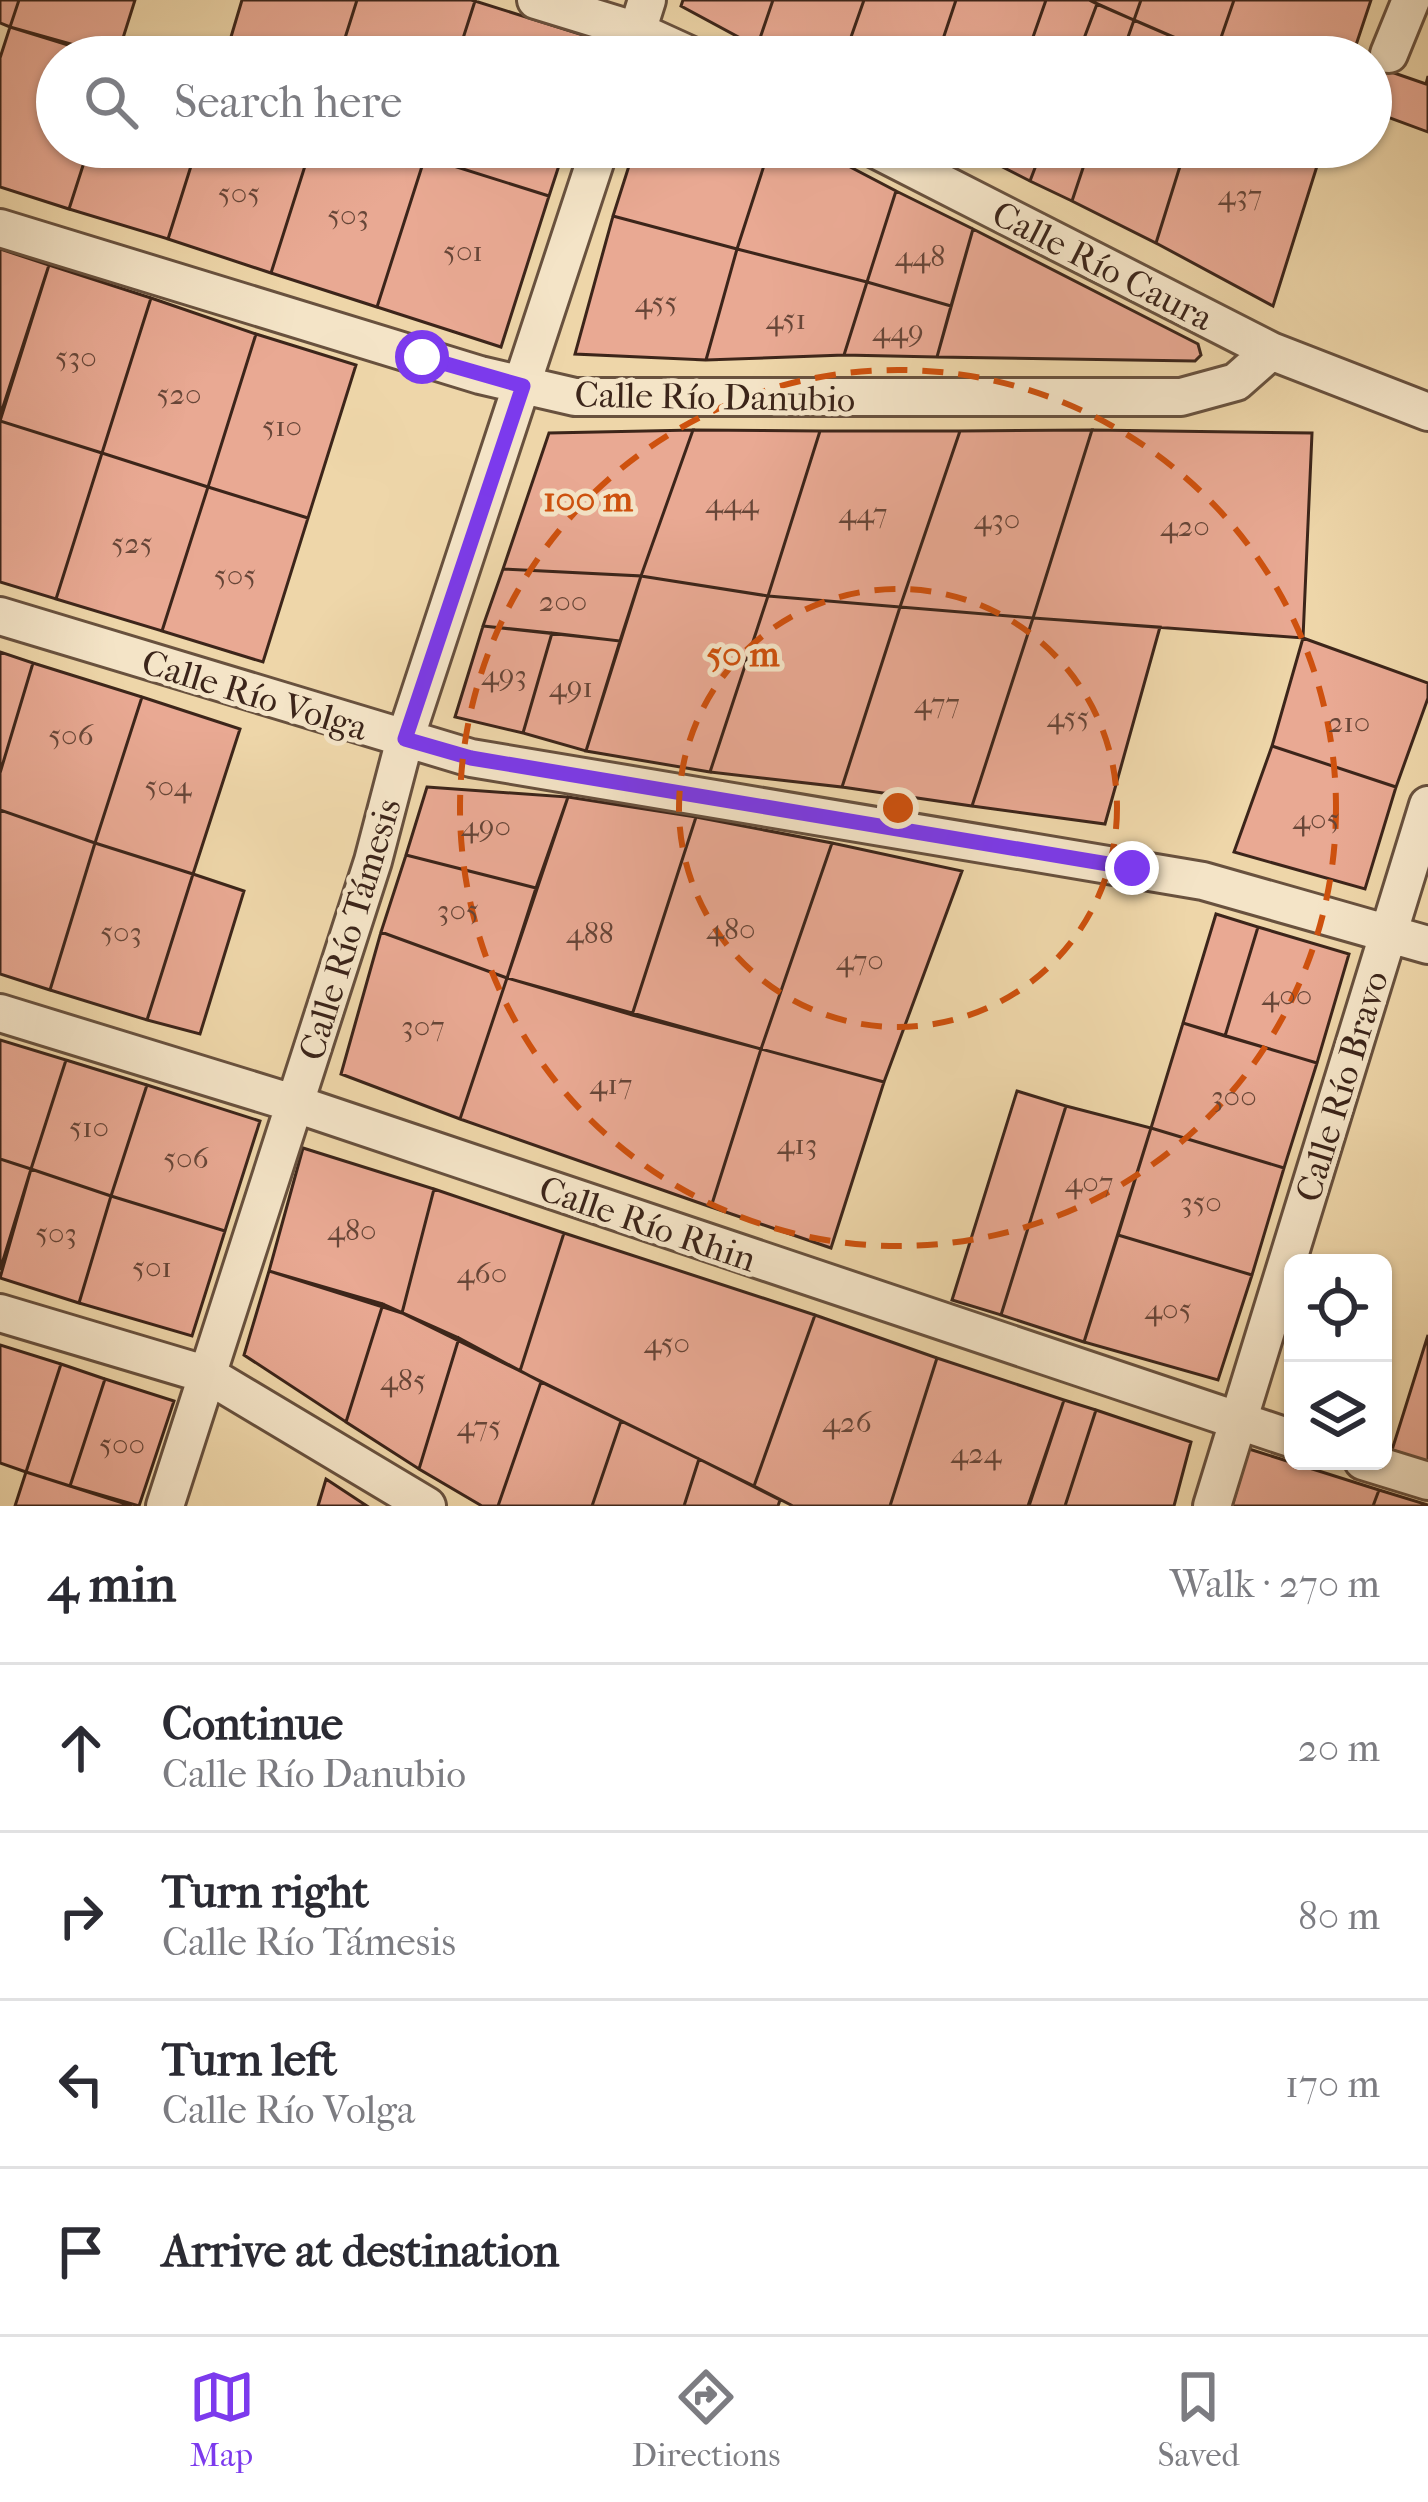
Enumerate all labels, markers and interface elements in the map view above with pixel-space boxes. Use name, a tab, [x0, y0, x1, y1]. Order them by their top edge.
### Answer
search box	[36, 36, 1392, 168]
icon: search	[78, 69, 144, 135]
text: Search here	[174, 76, 402, 129]
house number: 505	[218, 176, 260, 211]
house number: 437	[1218, 178, 1262, 213]
street label: Calle Río Caura	[985, 192, 1220, 340]
house number: 503	[327, 198, 369, 233]
house number: 501	[443, 234, 483, 269]
house number: 448	[895, 239, 945, 274]
house number: 455	[635, 285, 677, 320]
house number: 451	[766, 302, 806, 337]
house number: 449	[872, 314, 924, 349]
route start	[395, 330, 449, 384]
house number: 530	[55, 340, 97, 375]
street label: Calle Río Danubio	[574, 374, 856, 420]
house number: 520	[157, 377, 201, 412]
house number: 510	[262, 409, 302, 444]
text: 100 m	[543, 478, 634, 520]
house number: 444	[705, 486, 760, 521]
house number: 447	[838, 496, 888, 531]
house number: 430	[974, 502, 1020, 537]
house number: 420	[1160, 509, 1210, 544]
house number: 525	[111, 526, 153, 561]
house number: 505	[214, 558, 256, 593]
house number: 200	[539, 584, 587, 619]
text: 50 m	[707, 633, 781, 675]
street label: Calle Río Volga	[137, 641, 373, 749]
house number: 493	[481, 658, 527, 693]
house number: 491	[549, 670, 593, 705]
house number: 477	[914, 686, 960, 721]
house number: 455	[1047, 700, 1089, 735]
house number: 210	[1328, 705, 1370, 740]
house number: 506	[48, 718, 95, 753]
house number: 504	[145, 769, 193, 804]
centre of rings	[877, 787, 919, 829]
street label: Calle Río Támesis	[290, 793, 410, 1065]
house number: 405	[1292, 802, 1340, 837]
house number: 490	[461, 809, 511, 844]
route end	[1105, 841, 1159, 895]
house number: 305	[437, 893, 479, 928]
house number: 480	[706, 912, 756, 947]
house number: 503	[100, 915, 142, 950]
house number: 488	[566, 916, 614, 951]
house number: 470	[836, 943, 884, 978]
street label: Calle Río Bravo	[1287, 966, 1397, 1207]
house number: 400	[1262, 978, 1312, 1013]
house number: 307	[401, 1009, 445, 1044]
house number: 417	[590, 1067, 632, 1102]
house number: 300	[1211, 1079, 1257, 1114]
house number: 510	[69, 1110, 109, 1145]
house number: 413	[777, 1127, 817, 1162]
house number: 506	[163, 1141, 210, 1176]
house number: 407	[1065, 1165, 1113, 1200]
street label: Calle Río Rhin	[534, 1167, 762, 1281]
house number: 350	[1180, 1185, 1222, 1220]
house number: 480	[327, 1213, 377, 1248]
house number: 503	[35, 1216, 77, 1251]
house number: 501	[132, 1250, 172, 1285]
map controls	[1284, 1254, 1392, 1470]
button: locate	[1284, 1254, 1392, 1362]
house number: 460	[457, 1256, 507, 1291]
house number: 405	[1144, 1292, 1192, 1327]
house number: 450	[644, 1326, 690, 1361]
button: layers	[1284, 1362, 1392, 1470]
house number: 485	[380, 1363, 426, 1398]
house number: 426	[822, 1405, 872, 1440]
house number: 475	[457, 1409, 501, 1444]
house number: 500	[99, 1427, 145, 1462]
house number: 424	[951, 1436, 1003, 1471]
text: 4 min	[48, 1554, 176, 1614]
text: Walk · 270 m	[1170, 1561, 1380, 1607]
text: Continue	[162, 1698, 343, 1751]
icon: ahead	[48, 1715, 114, 1781]
text: 20 m	[1298, 1725, 1380, 1771]
text: Calle Río Danubio	[162, 1751, 466, 1797]
text: Turn right	[162, 1866, 369, 1919]
icon: right	[48, 1883, 114, 1949]
text: 80 m	[1298, 1893, 1380, 1939]
text: Calle Río Támesis	[162, 1919, 456, 1965]
text: Turn left	[162, 2034, 337, 2087]
icon: left	[48, 2051, 114, 2117]
text: 170 m	[1285, 2061, 1380, 2107]
text: Calle Río Volga	[162, 2087, 415, 2133]
icon: arrive	[48, 2219, 114, 2285]
text: Arrive at destination	[162, 2225, 559, 2278]
tab: Map	[189, 2364, 255, 2475]
tab: Directions	[632, 2364, 780, 2475]
tab: Saved	[1158, 2364, 1239, 2475]

